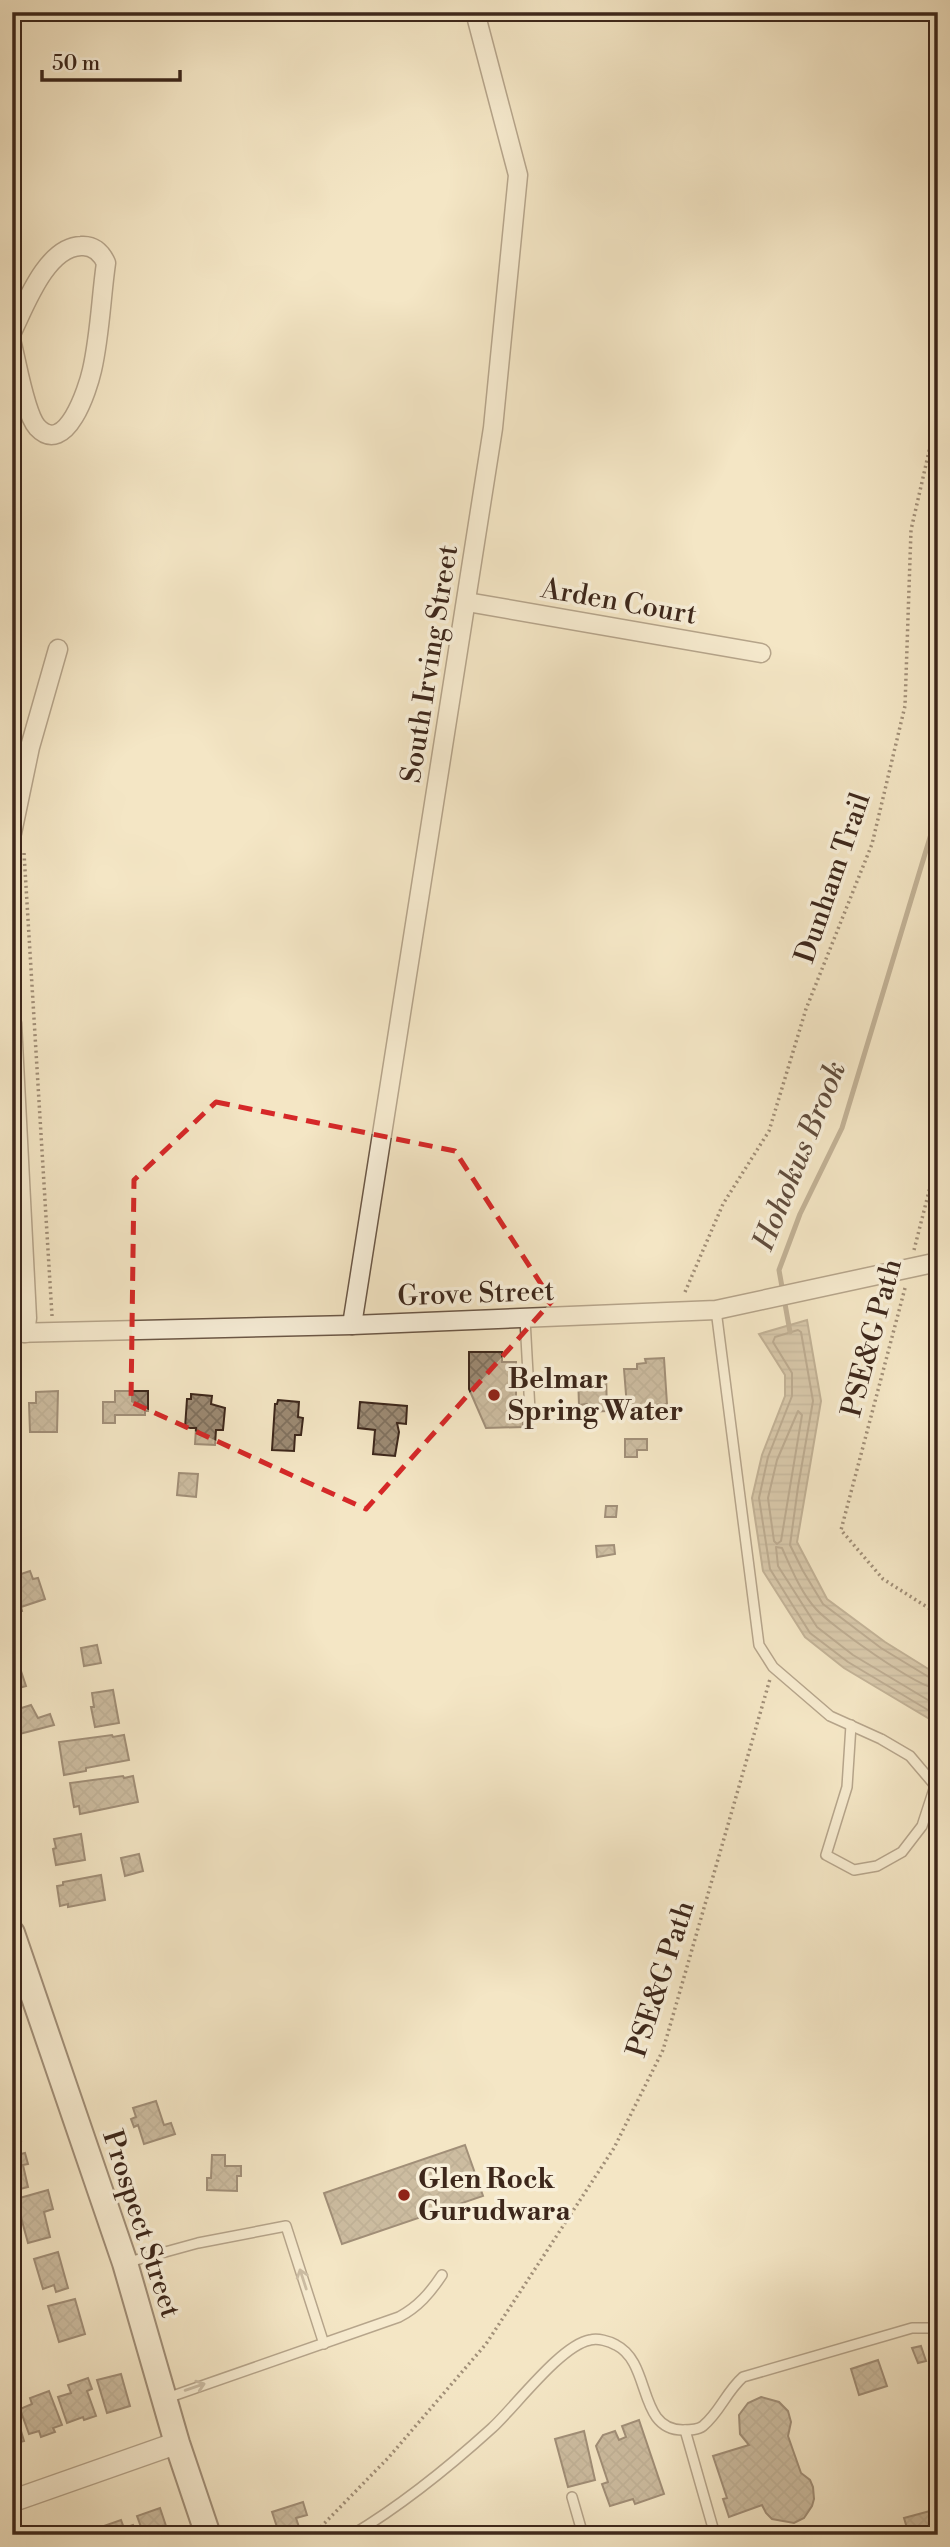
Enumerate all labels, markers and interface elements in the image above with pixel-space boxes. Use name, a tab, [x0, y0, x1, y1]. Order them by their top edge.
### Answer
scale bar	[42, 38, 180, 82]
text: 50 m	[52, 51, 100, 77]
street label: South Irving Street	[394, 542, 466, 786]
street label: Arden Court	[538, 571, 700, 633]
street label: Dunham Trail	[788, 788, 878, 968]
water label: Hohokus Brook	[744, 1056, 855, 1257]
street label: PSE&G Path	[834, 1255, 910, 1421]
street label: Grove Street	[397, 1274, 555, 1314]
place label: Belmar Spring Water	[508, 1362, 683, 1429]
marker: Belmar Spring Water	[486, 1387, 502, 1403]
street label: PSE&G Path	[619, 1896, 703, 2062]
street label: Prospect Street	[94, 2126, 188, 2322]
place label: Glen Rock Gurudwara	[418, 2162, 571, 2229]
marker: Glen Rock Gurudwara	[396, 2187, 412, 2203]
one-way arrow	[296, 2269, 308, 2291]
one-way arrow	[183, 2380, 205, 2392]

